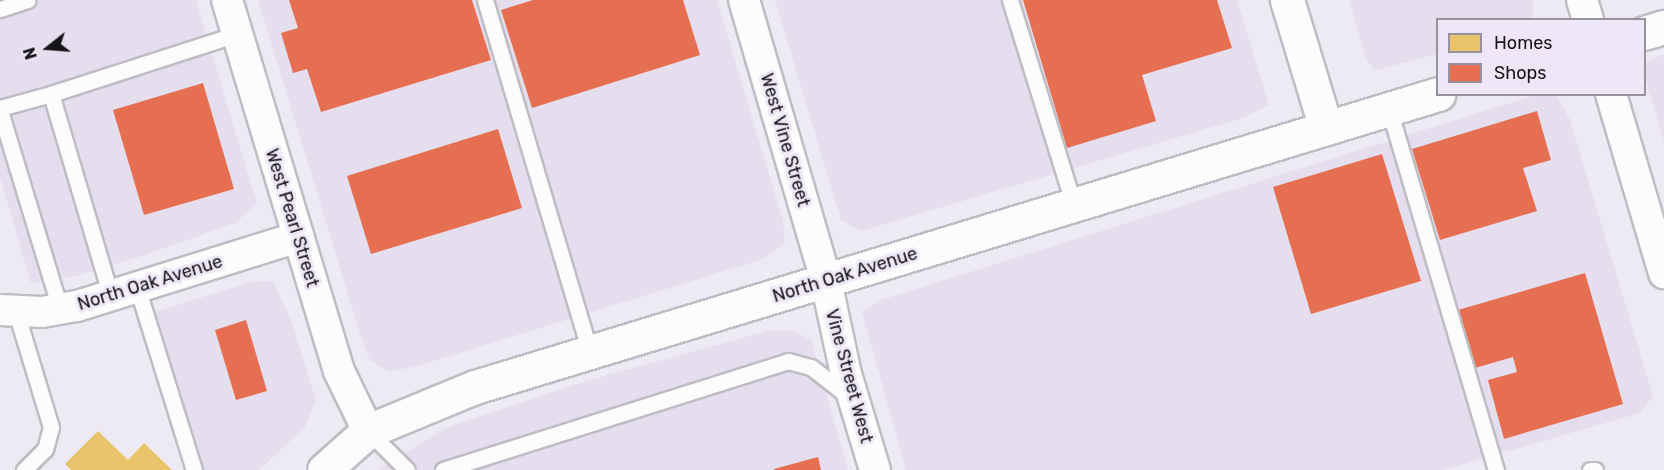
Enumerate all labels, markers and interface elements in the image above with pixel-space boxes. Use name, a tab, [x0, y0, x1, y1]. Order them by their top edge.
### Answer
north arrow	[18, 18, 78, 78]
legend	[1436, 18, 1646, 96]
text: Homes	[1494, 32, 1552, 54]
text: N	[20, 45, 41, 62]
text: Shops	[1494, 62, 1546, 84]
street label: West Vine Street	[756, 71, 814, 209]
street label: West Pearl Street	[261, 146, 323, 290]
street label: North Oak Avenue	[770, 243, 920, 307]
street label: North Oak Avenue	[75, 251, 225, 315]
street label: Vine Street West	[821, 306, 877, 446]

